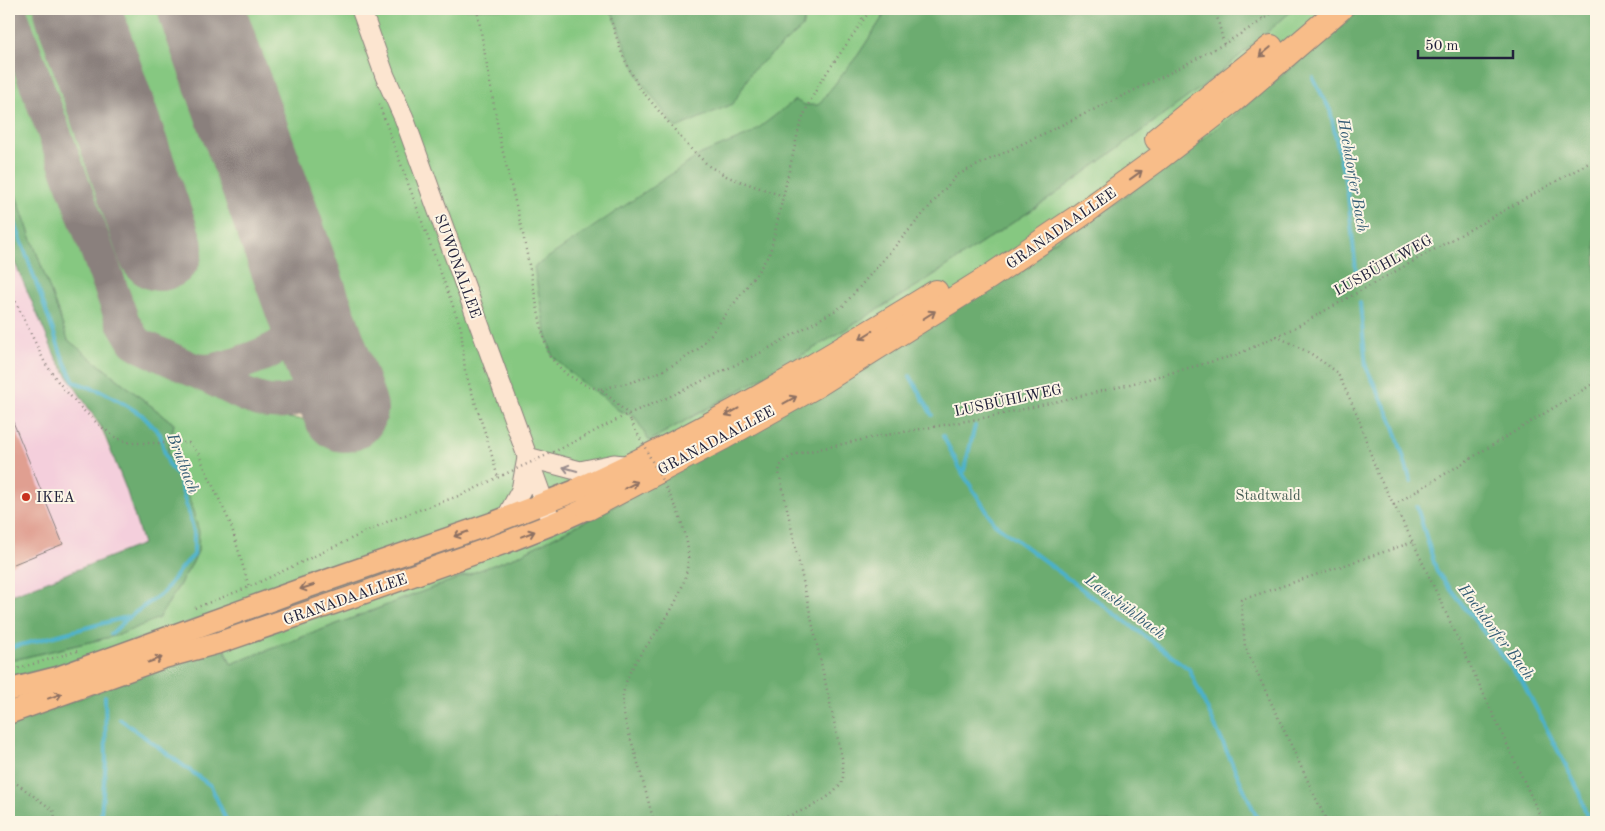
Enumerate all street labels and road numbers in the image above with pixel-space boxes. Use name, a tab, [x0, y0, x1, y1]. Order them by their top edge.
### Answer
street label: GRANADAALLEE	[1004, 186, 1119, 273]
street label: SUWONALLEE	[431, 212, 482, 321]
street label: LUSBÜHLWEG	[1330, 230, 1436, 300]
street label: LUSBÜHLWEG	[952, 380, 1064, 420]
street label: GRANADAALLEE	[656, 404, 778, 478]
street label: GRANADAALLEE	[282, 572, 409, 629]

